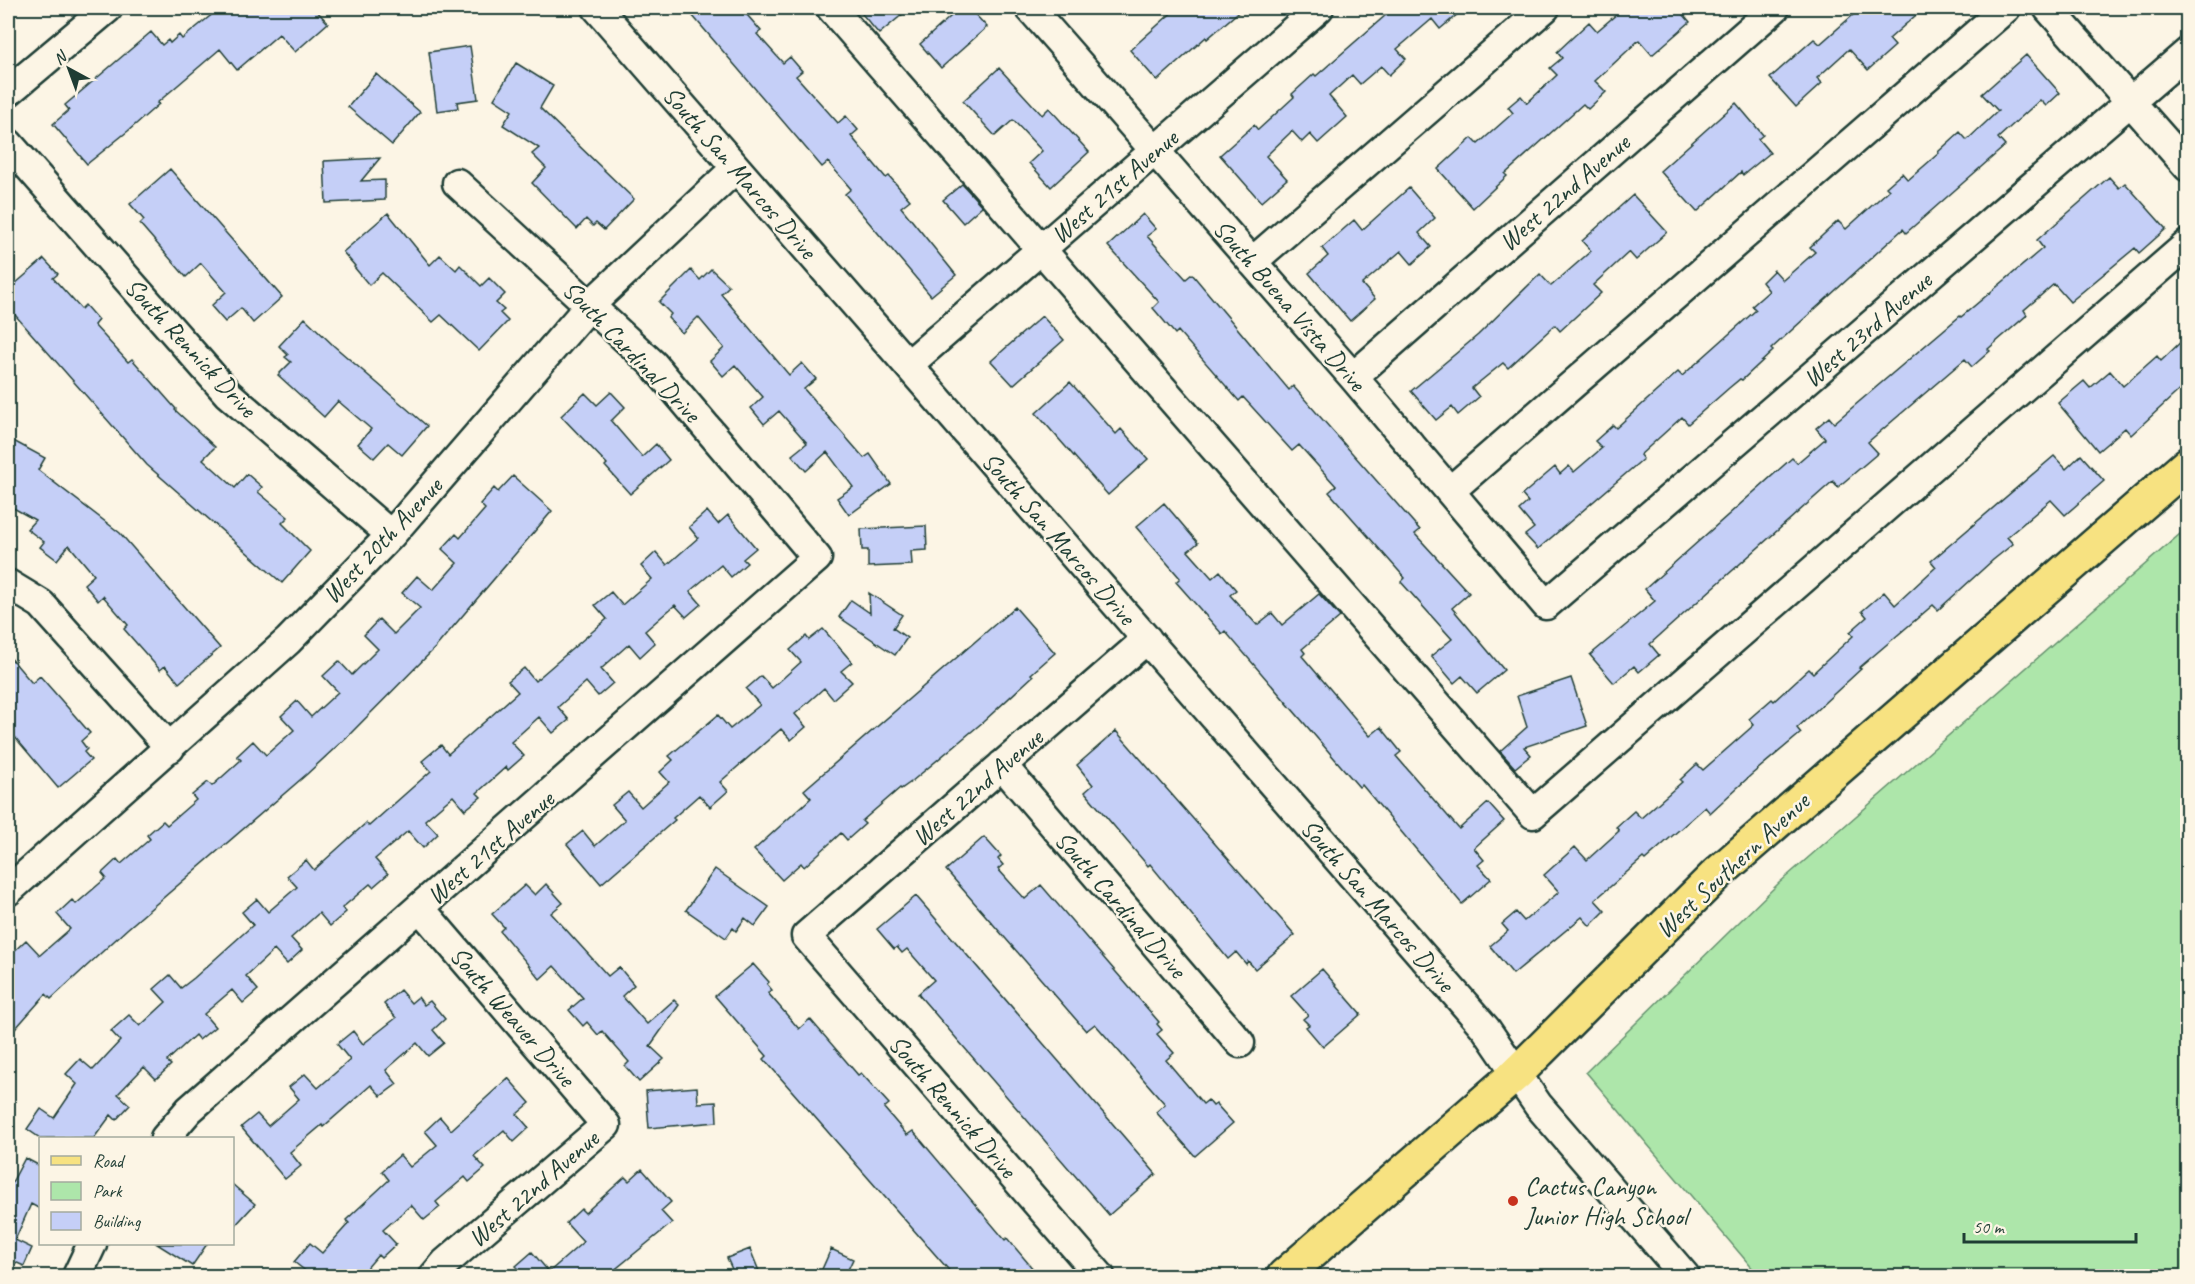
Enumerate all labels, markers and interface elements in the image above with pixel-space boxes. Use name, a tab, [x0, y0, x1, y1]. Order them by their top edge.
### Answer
north arrow	[39, 39, 99, 99]
text: N	[50, 46, 72, 69]
street label: South San Marcos Drive	[655, 79, 825, 268]
street label: West 21st Avenue	[1044, 121, 1186, 251]
street label: West 22nd Avenue	[1492, 126, 1638, 258]
street label: South Buena Vista Drive	[1206, 213, 1374, 399]
street label: West 23rd Avenue	[1796, 263, 1940, 394]
street label: South Rennick Drive	[118, 271, 265, 425]
street label: South Cardinal Drive	[556, 273, 709, 431]
street label: South San Marcos Drive	[974, 445, 1144, 634]
street label: West 20th Avenue	[315, 469, 450, 611]
street label: West 22nd Avenue	[905, 721, 1051, 853]
street label: West 21st Avenue	[420, 782, 562, 912]
street label: West Southern Avenue	[1648, 784, 1818, 945]
street label: South San Marcos Drive	[1293, 812, 1463, 1001]
street label: South Cardinal Drive	[1048, 824, 1195, 987]
street label: South Weaver Drive	[443, 939, 584, 1095]
street label: South Rennick Drive	[881, 1028, 1025, 1186]
street label: West 22nd Avenue	[461, 1122, 607, 1254]
legend	[39, 1137, 234, 1245]
text: Road	[93, 1150, 126, 1172]
place label: Cactus Canyon Junior High School	[1523, 1170, 1692, 1233]
text: Park	[93, 1180, 123, 1202]
marker: Cactus Canyon Junior High School	[1506, 1194, 1520, 1208]
scale bar	[1964, 1206, 2136, 1244]
text: Building	[93, 1210, 142, 1232]
text: 50 m	[1973, 1216, 2006, 1238]

